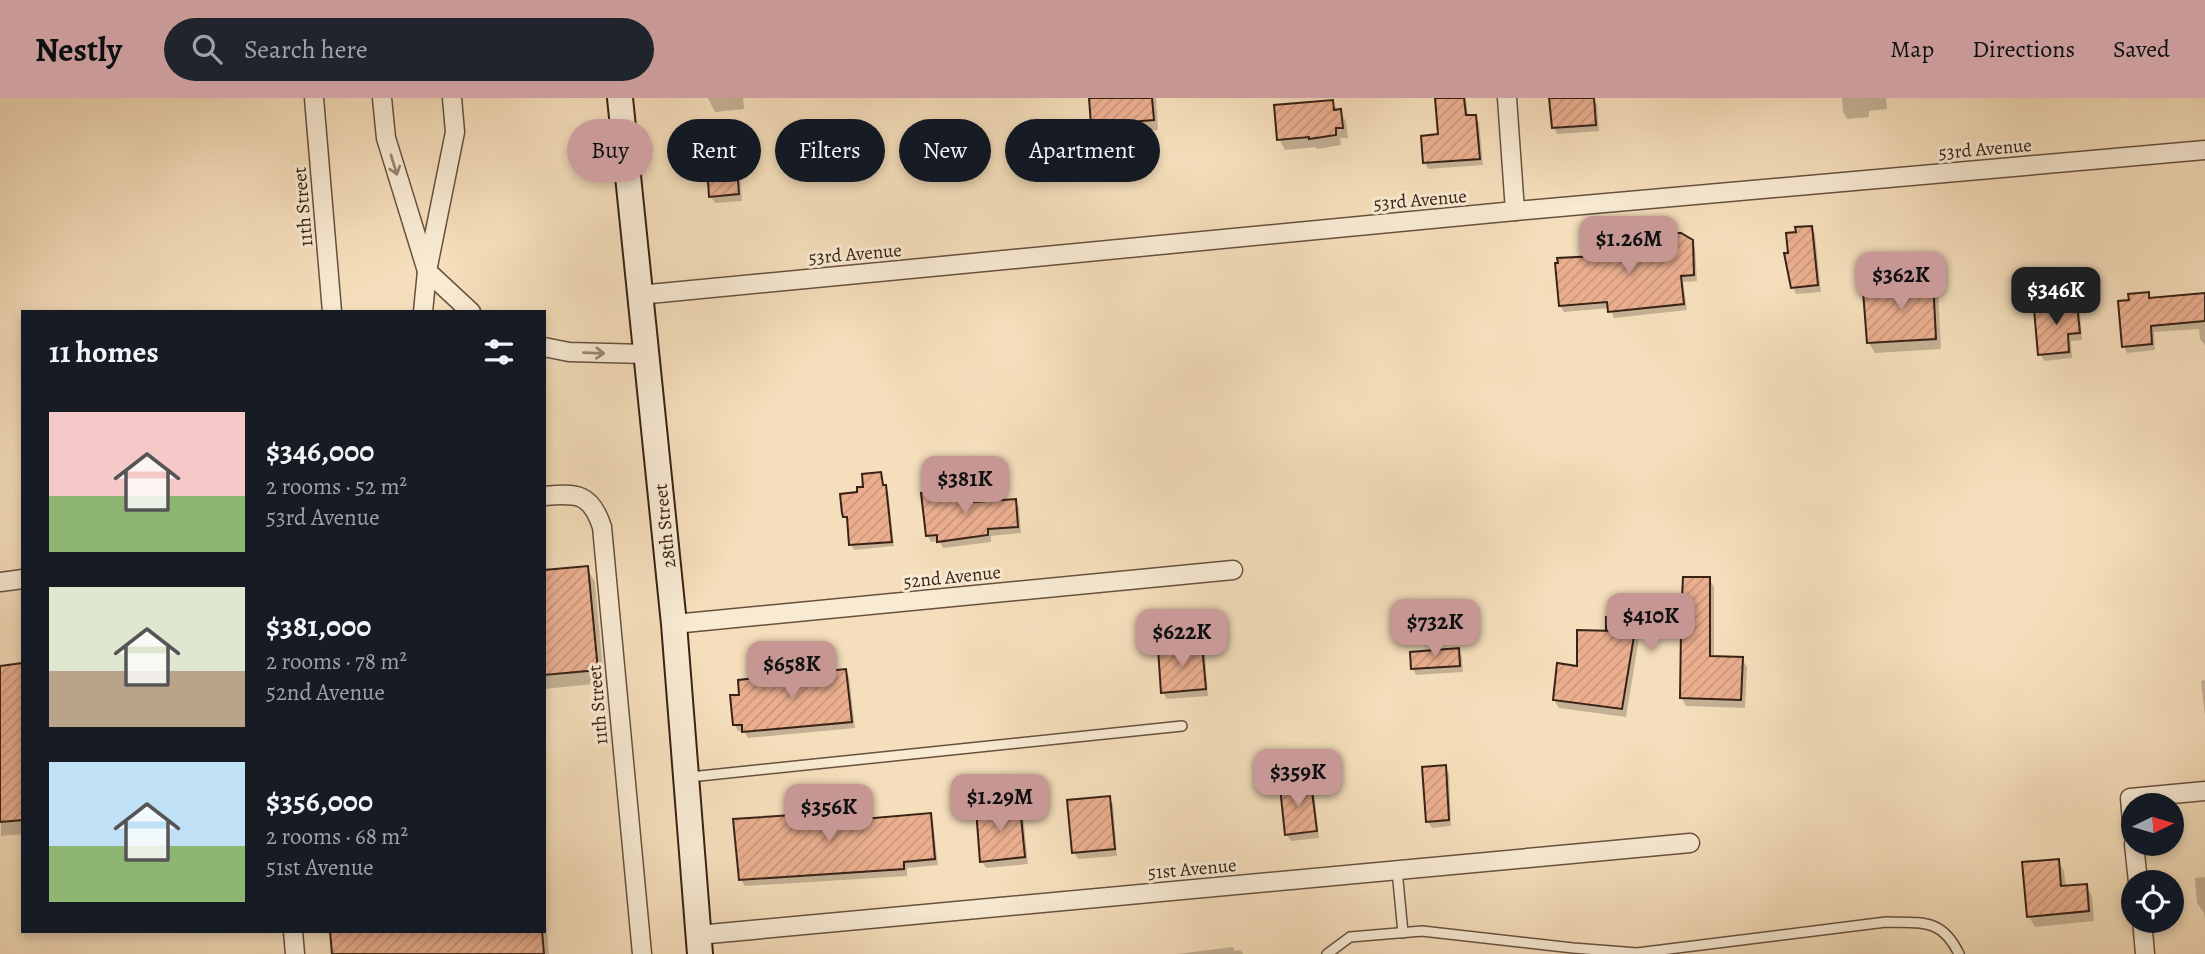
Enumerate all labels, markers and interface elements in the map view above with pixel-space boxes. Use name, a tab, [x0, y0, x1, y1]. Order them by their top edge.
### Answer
search box	[164, 18, 654, 81]
text: Nestly	[35, 27, 122, 72]
icon: search	[188, 30, 226, 68]
text: Search here	[244, 32, 368, 67]
text: Map	[1890, 33, 1934, 65]
text: Directions	[1972, 33, 2075, 65]
text: Saved	[2113, 33, 2170, 65]
chip: Buy	[567, 119, 653, 182]
chip: Rent	[667, 119, 761, 182]
chip: Filters	[775, 119, 885, 182]
chip: New	[899, 119, 991, 182]
chip: Apartment	[1005, 119, 1160, 182]
street label: 53rd Avenue	[1937, 132, 2033, 166]
one-way arrow	[389, 154, 402, 176]
street label: 11th Street	[287, 166, 319, 248]
street label: 53rd Avenue	[1372, 183, 1468, 217]
pin: $1.26M	[1572, 216, 1686, 276]
text: $1.26M	[1596, 223, 1662, 254]
street label: 53rd Avenue	[807, 237, 903, 271]
pin: $362K	[1852, 252, 1950, 312]
text: $362K	[1872, 259, 1930, 290]
pin: $346K	[2007, 268, 2105, 327]
text: $346K	[2027, 274, 2085, 305]
text: 11 homes	[49, 332, 159, 372]
icon: filters	[480, 333, 518, 371]
one-way arrow	[583, 346, 606, 359]
text: $346,000	[266, 431, 374, 471]
icon: home	[105, 440, 189, 524]
pin: $381K	[916, 456, 1014, 516]
text: $381K	[938, 463, 993, 494]
text: 2 rooms · 52 m²	[266, 471, 407, 502]
street label: 28th Street	[648, 482, 682, 570]
text: 53rd Avenue	[266, 502, 379, 533]
street label: 52nd Avenue	[902, 559, 1002, 595]
pin: $410K	[1602, 594, 1700, 653]
pin: $732K	[1386, 600, 1484, 659]
text: $410K	[1623, 600, 1679, 631]
text: $381,000	[266, 606, 371, 646]
text: $732K	[1407, 606, 1463, 637]
pin: $622K	[1133, 610, 1231, 669]
icon: home	[105, 615, 189, 699]
text: $622K	[1153, 616, 1211, 647]
pin: $658K	[743, 642, 841, 701]
text: 2 rooms · 78 m²	[266, 646, 407, 677]
text: $658K	[763, 648, 821, 679]
street label: 11th Street	[582, 664, 614, 746]
text: 52nd Avenue	[266, 677, 385, 708]
pin: $359K	[1249, 750, 1347, 809]
text: $359K	[1270, 756, 1326, 787]
pin: $1.29M	[943, 774, 1057, 834]
text: $356,000	[266, 781, 373, 821]
text: $1.29M	[967, 781, 1033, 812]
pin: $356K	[780, 784, 878, 844]
icon: home	[105, 790, 189, 874]
text: $356K	[801, 791, 857, 822]
north arrow	[2121, 793, 2184, 856]
map controls	[2121, 793, 2184, 933]
text: 2 rooms · 68 m²	[266, 821, 408, 852]
text: 51st Avenue	[266, 852, 374, 883]
street label: 51st Avenue	[1147, 852, 1238, 886]
button: locate	[2121, 870, 2184, 933]

